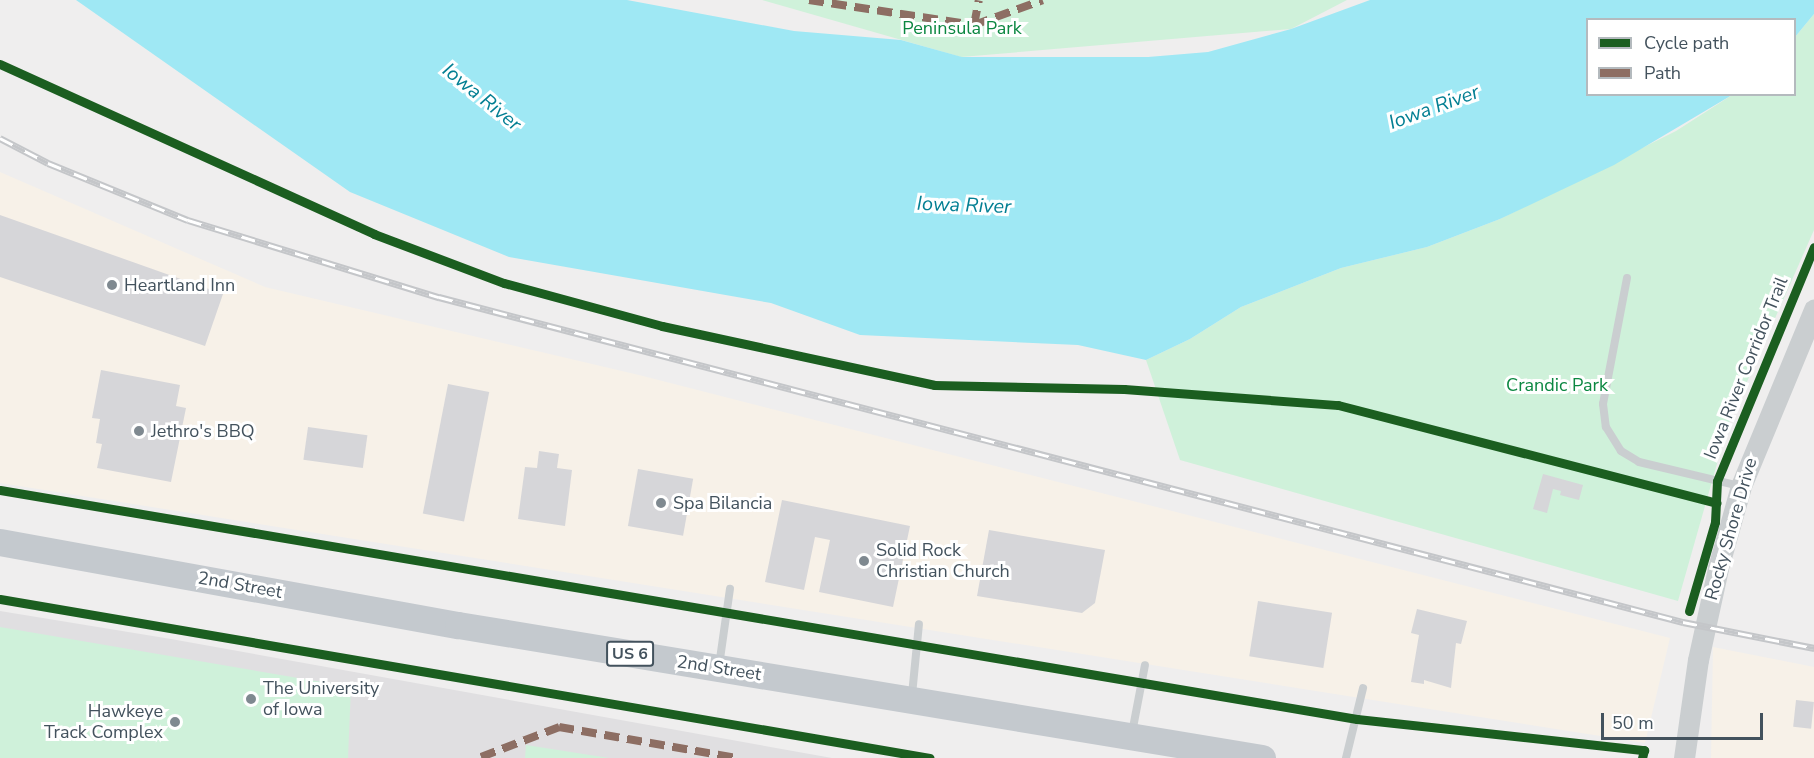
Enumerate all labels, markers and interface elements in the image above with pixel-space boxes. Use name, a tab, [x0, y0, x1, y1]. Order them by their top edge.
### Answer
park label: Peninsula Park	[902, 17, 1022, 39]
legend	[1586, 18, 1796, 96]
text: Cycle path	[1644, 31, 1729, 55]
water label: Iowa River	[438, 58, 526, 136]
text: Path	[1644, 61, 1681, 85]
water label: Iowa River	[1386, 80, 1482, 134]
water label: Iowa River	[916, 191, 1012, 219]
place label: Heartland Inn	[124, 274, 235, 296]
street label: Iowa River Corridor Trail	[1700, 274, 1792, 462]
marker: Heartland Inn	[105, 278, 119, 292]
park label: Crandic Park	[1506, 374, 1608, 396]
place label: Jethro's BBQ	[151, 420, 255, 442]
marker: Jethro's BBQ	[132, 424, 146, 438]
street label: Rocky Shore Drive	[1700, 455, 1762, 603]
place label: Spa Bilancia	[673, 492, 772, 514]
marker: Spa Bilancia	[654, 496, 668, 510]
place label: Solid Rock Christian Church	[876, 540, 1010, 582]
marker: Solid Rock Christian Church	[857, 554, 871, 568]
street label: 2nd Street	[196, 567, 284, 603]
road number: US 6	[606, 641, 654, 667]
street label: 2nd Street	[675, 651, 763, 685]
place label: The University of Iowa	[263, 678, 379, 720]
marker: The University of Iowa	[244, 692, 258, 706]
place label: Hawkeye Track Complex	[44, 701, 163, 744]
scale bar	[1604, 701, 1766, 739]
text: 50 m	[1612, 711, 1654, 735]
marker: Hawkeye Track Complex	[168, 715, 182, 729]

